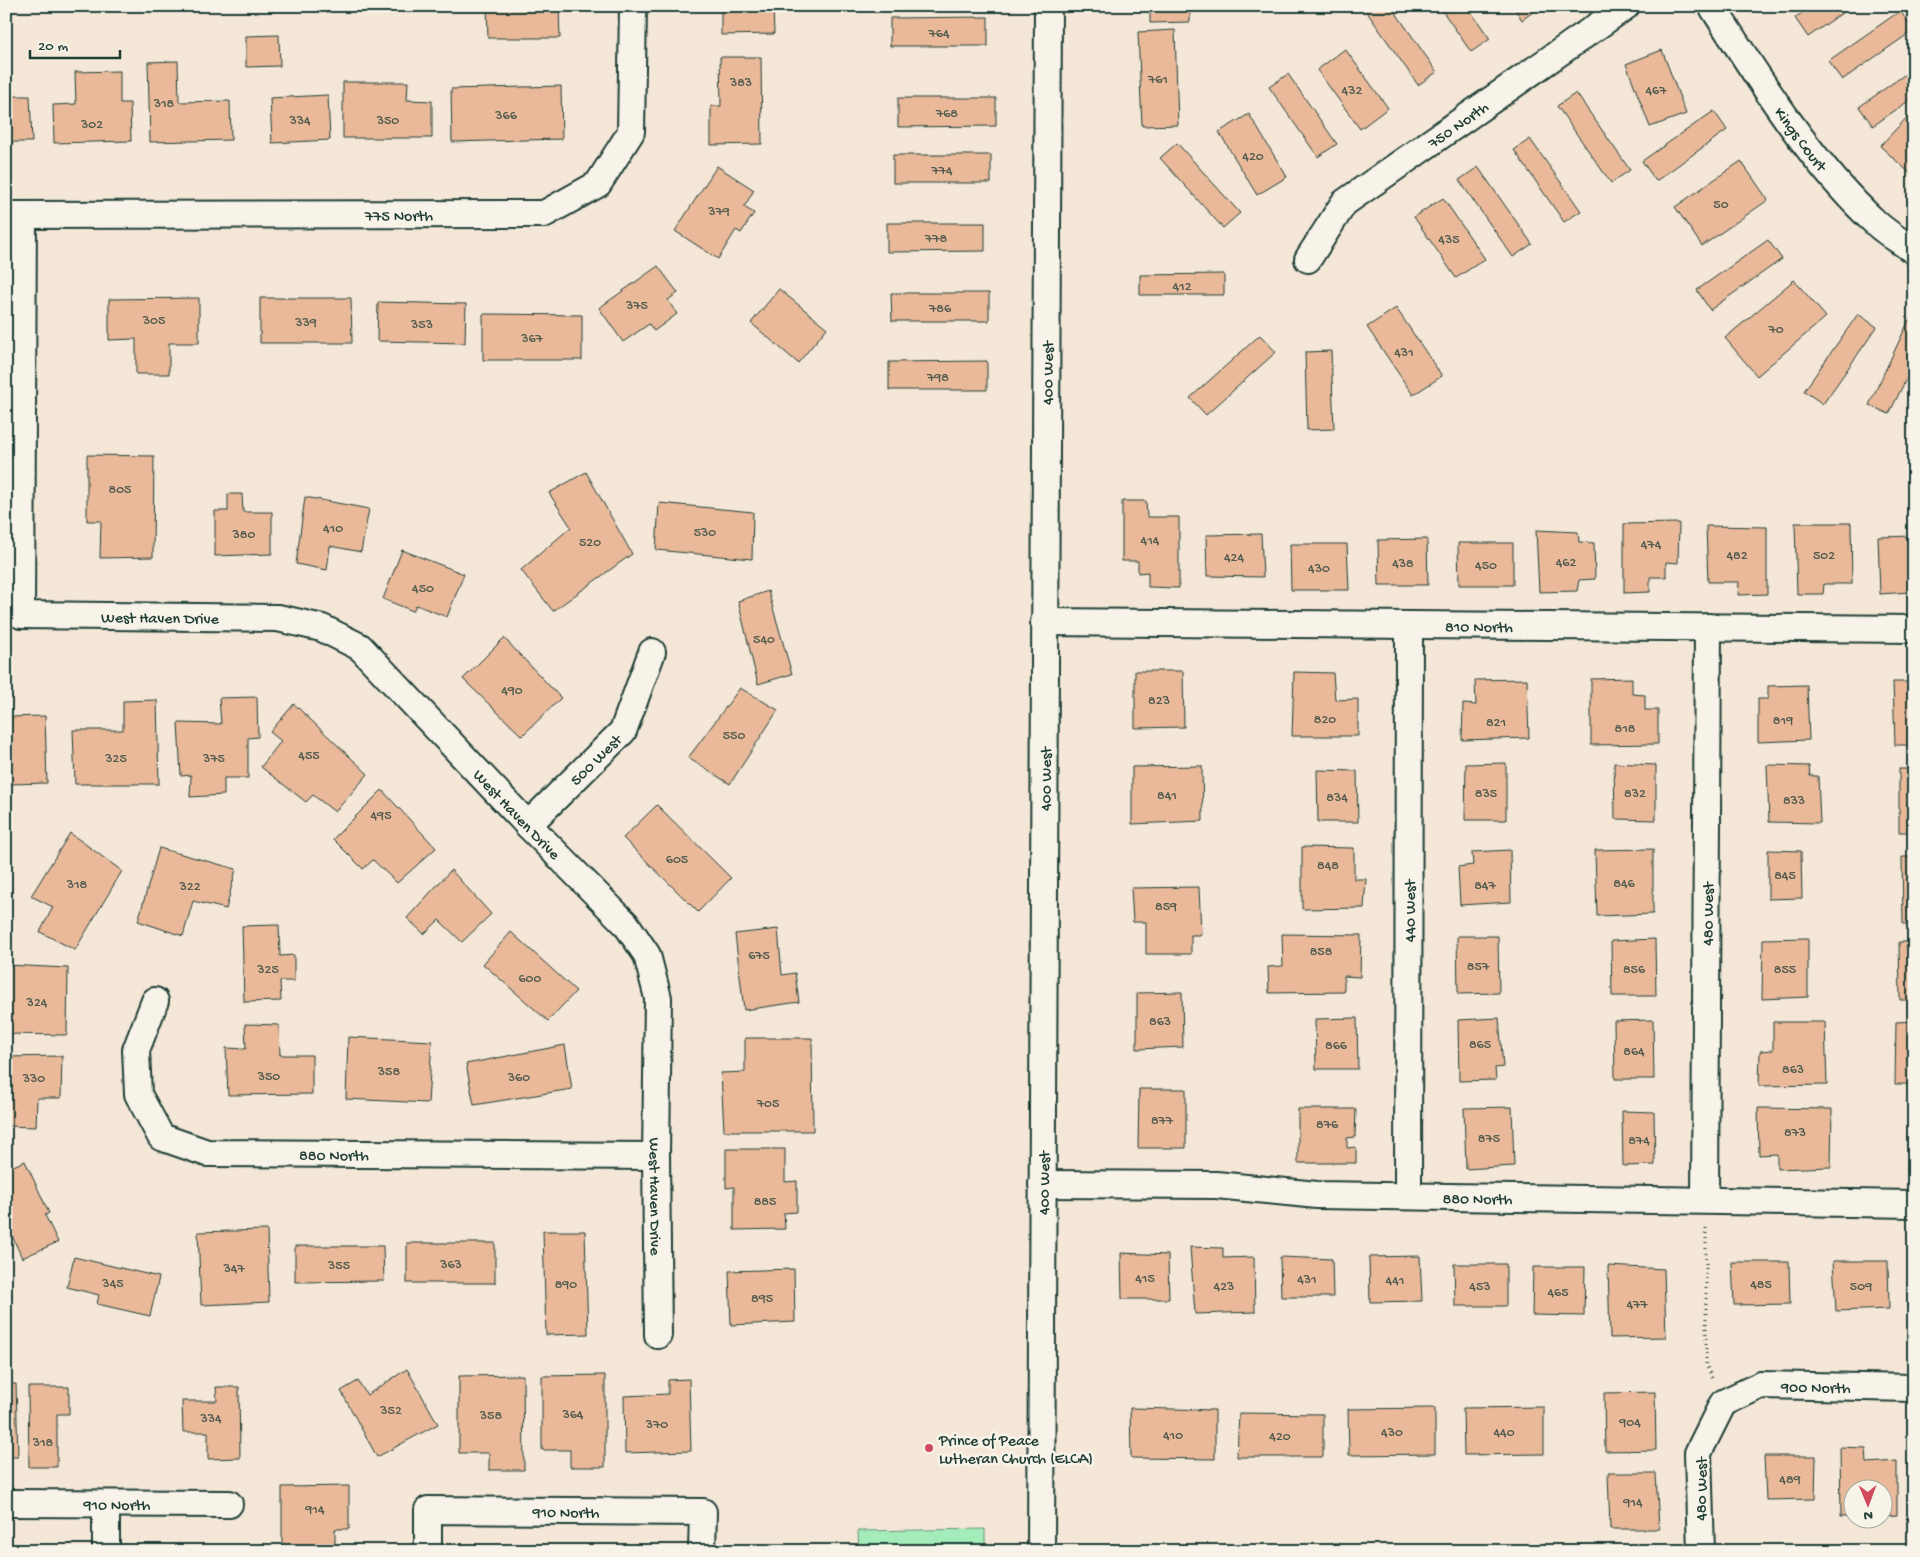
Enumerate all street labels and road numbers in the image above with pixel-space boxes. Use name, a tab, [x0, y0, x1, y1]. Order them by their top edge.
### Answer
street label: 750 North	[1425, 99, 1494, 155]
street label: Kings Court	[1769, 105, 1830, 178]
street label: 775 North	[364, 208, 434, 227]
street label: 400 West	[1040, 340, 1059, 405]
street label: West Haven Drive	[101, 610, 220, 630]
street label: 810 North	[1445, 619, 1513, 639]
street label: 500 West	[568, 731, 628, 791]
street label: 400 West	[1038, 746, 1058, 811]
street label: West Haven Drive	[468, 767, 563, 866]
street label: 440 West	[1402, 878, 1422, 942]
street label: 480 West	[1700, 881, 1720, 946]
street label: West Haven Drive	[643, 1137, 663, 1256]
street label: 880 North	[299, 1148, 369, 1167]
street label: 400 West	[1037, 1150, 1056, 1215]
street label: 880 North	[1442, 1191, 1513, 1211]
street label: 900 North	[1780, 1379, 1851, 1400]
street label: 480 West	[1694, 1456, 1713, 1521]
street label: 910 North	[82, 1497, 151, 1517]
street label: 910 North	[531, 1505, 600, 1524]

